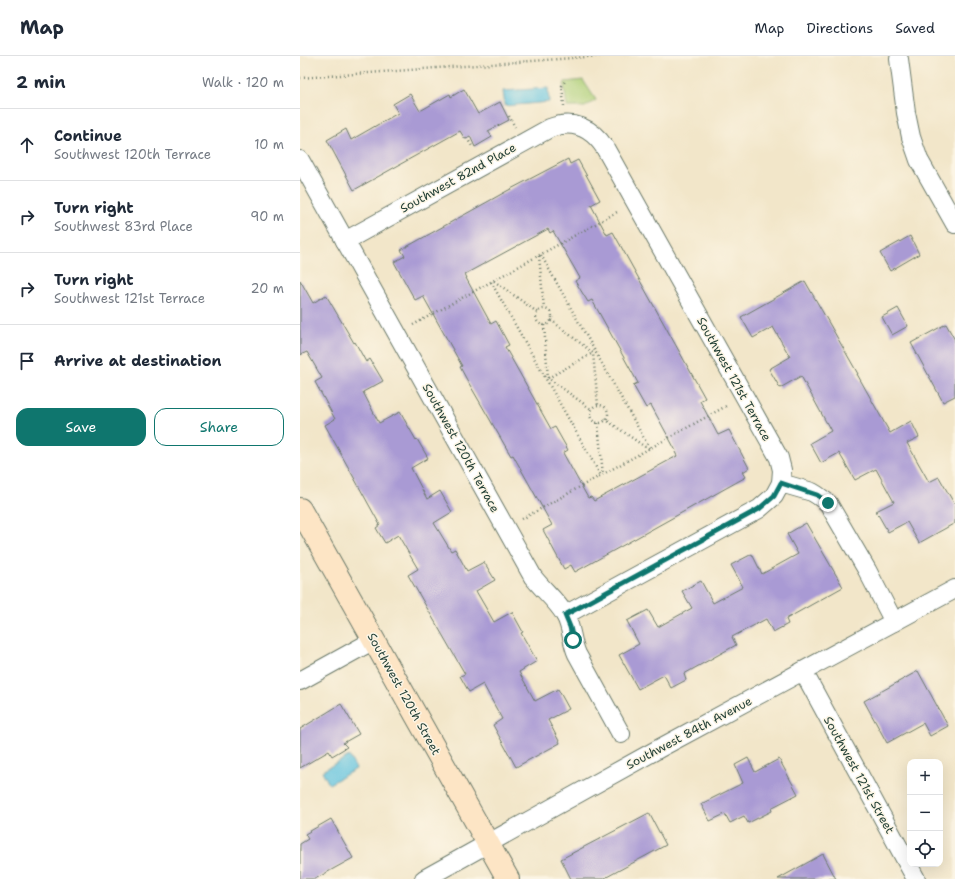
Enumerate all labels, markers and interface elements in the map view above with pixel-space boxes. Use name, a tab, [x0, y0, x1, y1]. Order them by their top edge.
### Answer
text: Map	[20, 15, 64, 40]
text: Map	[755, 19, 785, 37]
text: Directions	[807, 19, 873, 37]
text: Saved	[895, 19, 935, 37]
text: 2 min	[16, 71, 66, 93]
text: Walk · 120 m	[202, 74, 284, 91]
text: Continue	[54, 126, 122, 146]
icon: ahead	[16, 134, 38, 156]
text: 10 m	[254, 136, 284, 153]
street label: Southwest 82nd Place	[397, 139, 519, 217]
text: Southwest 120th Terrace	[54, 146, 211, 163]
text: Turn right	[54, 198, 134, 218]
icon: right	[16, 206, 38, 228]
text: 90 m	[250, 208, 284, 225]
text: Southwest 83rd Place	[54, 218, 193, 235]
text: Turn right	[54, 270, 134, 290]
icon: right	[16, 278, 38, 300]
text: 20 m	[251, 280, 284, 297]
text: Southwest 121st Terrace	[54, 290, 205, 307]
street label: Southwest 121st Terrace	[693, 314, 775, 444]
icon: arrive	[16, 350, 38, 372]
text: Arrive at destination	[54, 351, 222, 371]
street label: Southwest 120th Terrace	[419, 381, 503, 515]
button: Save	[16, 408, 146, 446]
button: Share	[154, 408, 284, 446]
route end	[819, 494, 837, 512]
street label: Southwest 120th Street	[364, 630, 444, 758]
route start	[564, 631, 582, 649]
street label: Southwest 84th Avenue	[623, 693, 755, 773]
street label: Southwest 121st Street	[820, 713, 898, 837]
map controls	[907, 759, 943, 867]
button: +	[907, 759, 943, 795]
button: −	[907, 795, 943, 831]
button: locate	[907, 831, 943, 867]

